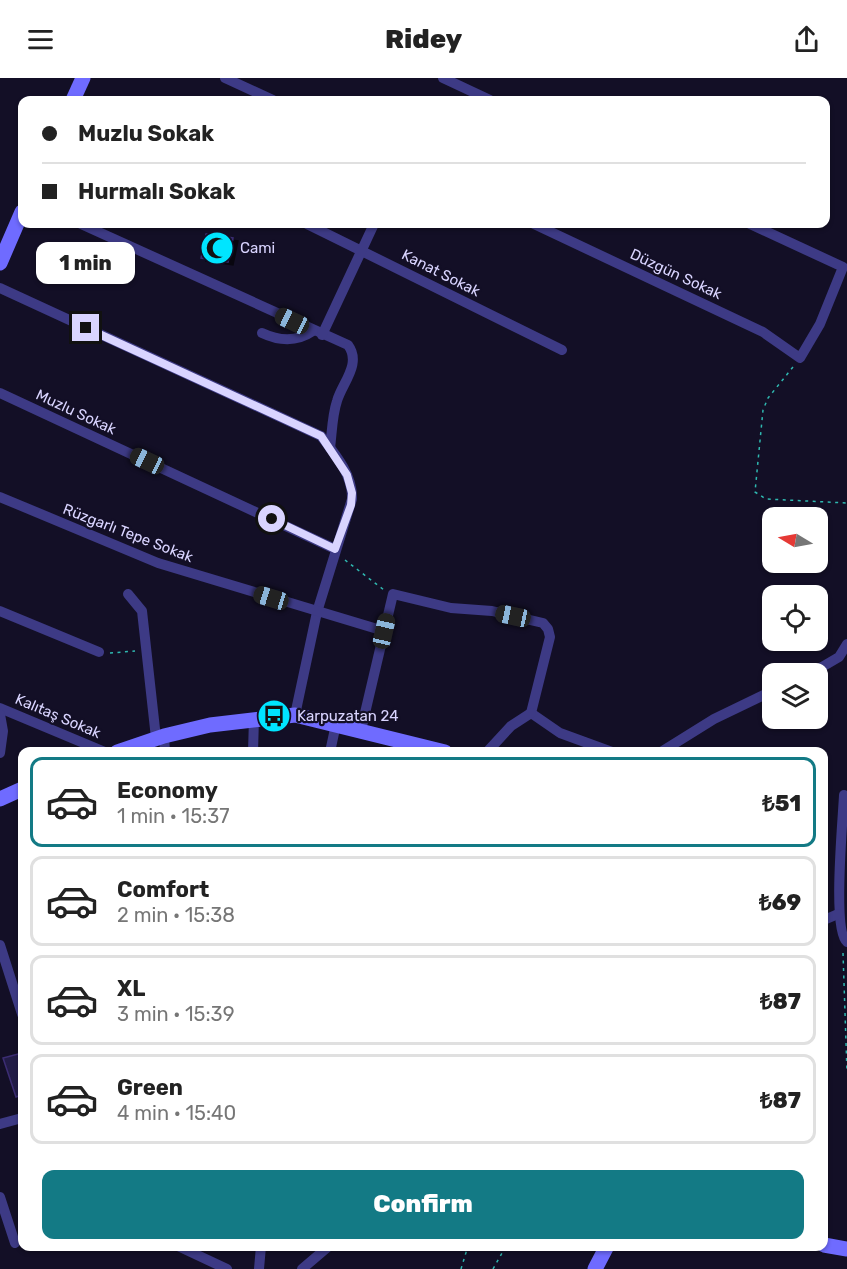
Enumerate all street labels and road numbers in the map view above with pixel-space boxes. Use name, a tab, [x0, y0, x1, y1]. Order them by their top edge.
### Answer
street label: Düzgün Sokak	[627, 245, 725, 303]
street label: Kanat Sokak	[399, 246, 483, 301]
street label: Muzlu Sokak	[33, 386, 119, 439]
street label: Rüzgarlı Tepe Sokak	[60, 500, 196, 566]
street label: Kalıtaş Sokak	[12, 690, 104, 742]

